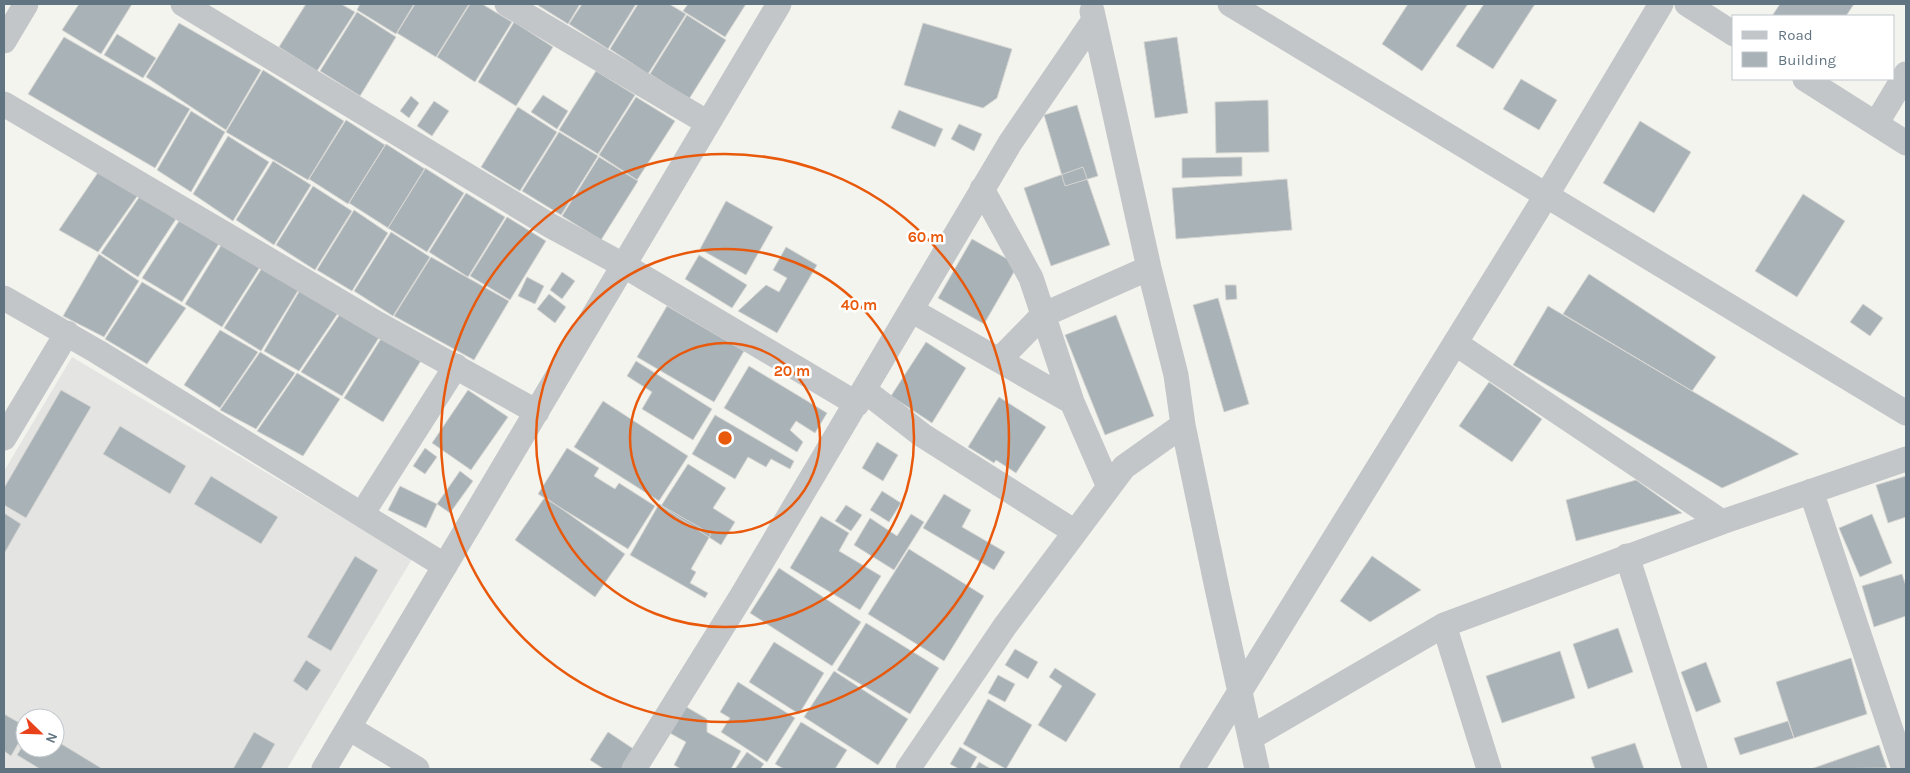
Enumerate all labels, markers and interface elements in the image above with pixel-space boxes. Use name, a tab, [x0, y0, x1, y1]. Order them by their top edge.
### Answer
legend	[1732, 15, 1895, 80]
text: Road	[1778, 26, 1813, 44]
text: Building	[1778, 51, 1836, 69]
text: 60 m	[908, 228, 944, 246]
text: 40 m	[841, 296, 877, 314]
text: 20 m	[774, 362, 810, 380]
centre of rings	[716, 429, 734, 447]
north arrow	[15, 708, 65, 758]
text: N	[42, 730, 61, 746]

